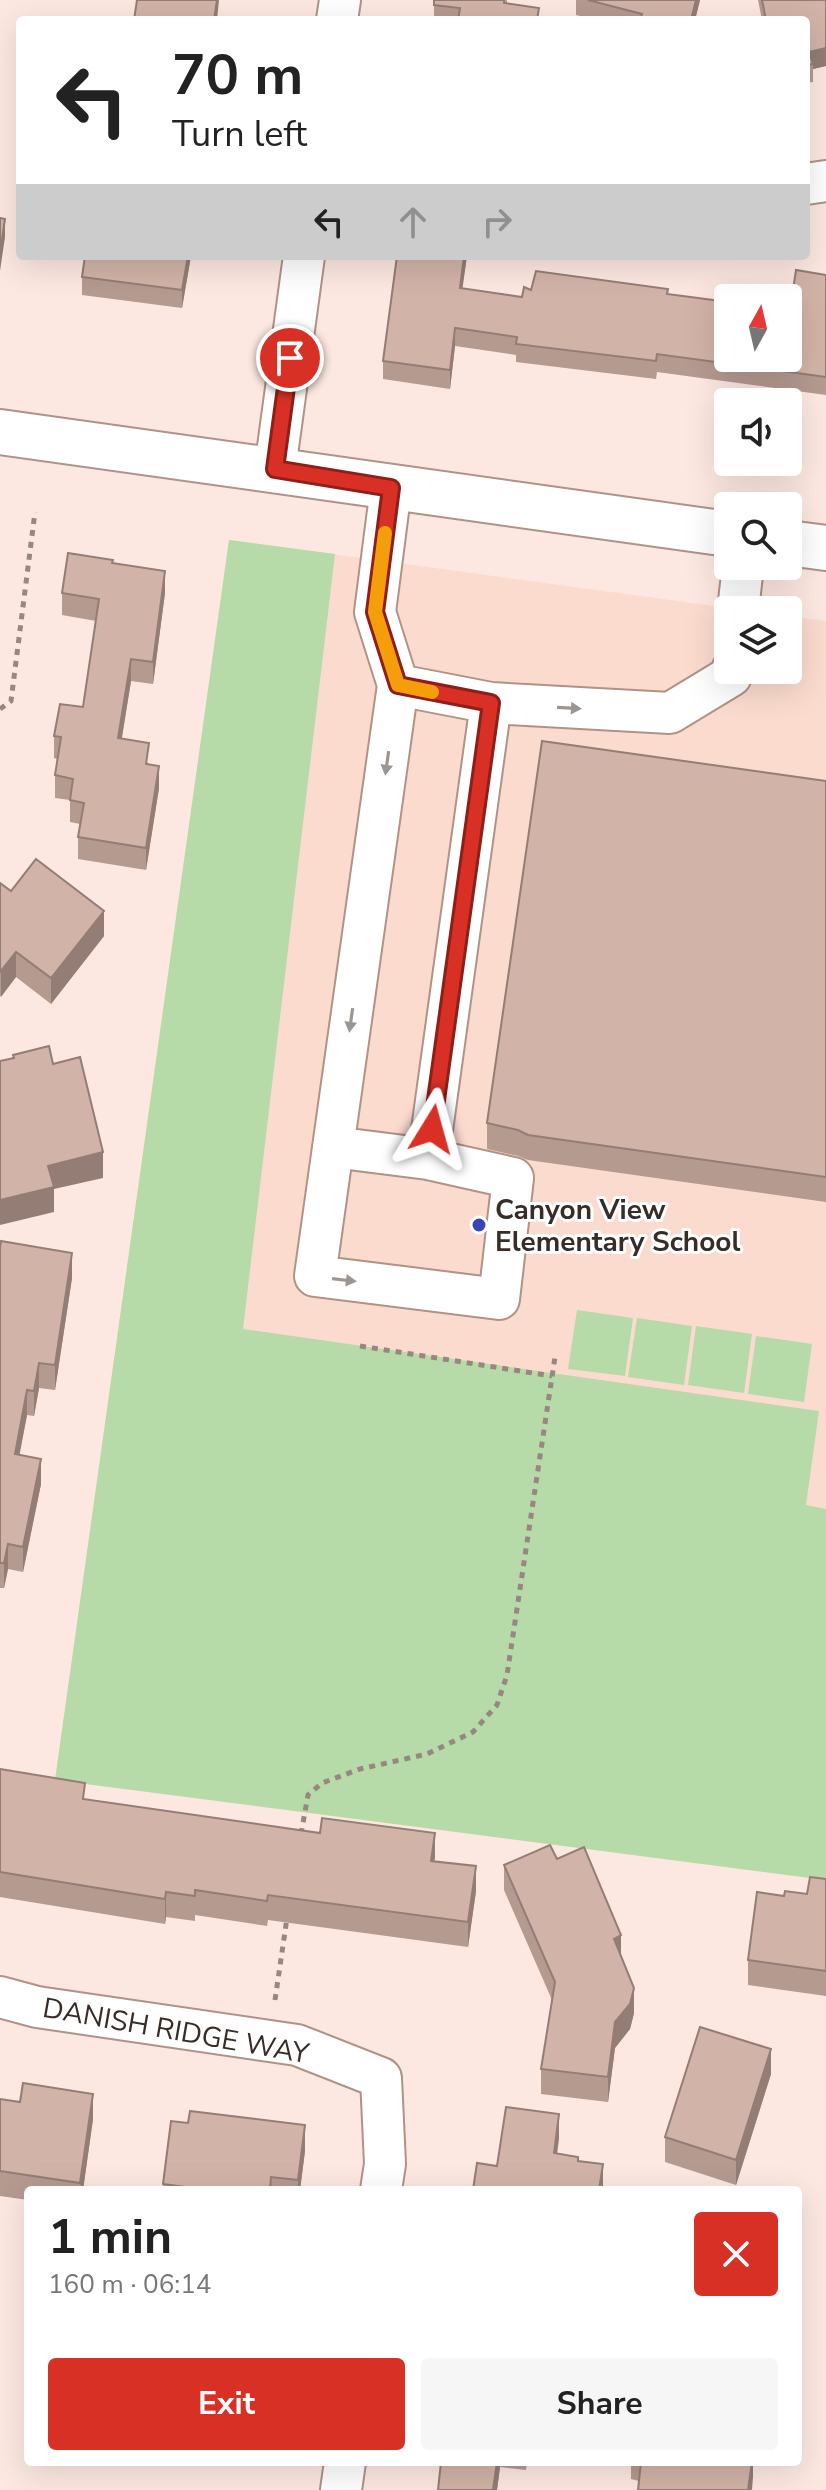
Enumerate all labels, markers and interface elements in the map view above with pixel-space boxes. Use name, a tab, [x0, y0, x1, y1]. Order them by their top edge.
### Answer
text: 70 m	[172, 37, 303, 114]
icon: left	[40, 48, 144, 152]
text: Turn left	[172, 110, 307, 159]
icon: left	[307, 200, 351, 244]
icon: ahead	[391, 200, 435, 244]
icon: right	[475, 200, 519, 244]
north arrow	[714, 284, 802, 372]
map controls	[714, 284, 802, 684]
pin	[256, 324, 324, 392]
icon: arrive	[268, 336, 312, 380]
button: sound	[714, 388, 802, 476]
button: search	[714, 492, 802, 580]
button: layers	[714, 596, 802, 684]
one-way arrow	[557, 701, 582, 714]
one-way arrow	[380, 751, 393, 776]
one-way arrow	[344, 1008, 357, 1033]
position arrow	[390, 1087, 474, 1171]
place label: Canyon View Elementary School	[495, 1191, 740, 1261]
marker: Canyon View Elementary School	[470, 1216, 488, 1234]
one-way arrow	[332, 1274, 357, 1287]
street label: DANISH RIDGE WAY	[40, 1989, 313, 2073]
text: 1 min	[48, 2204, 172, 2270]
button: close	[694, 2212, 778, 2296]
text: 160 m · 06:14	[48, 2267, 211, 2302]
button: Exit	[48, 2358, 405, 2450]
button: Share	[421, 2358, 778, 2450]

